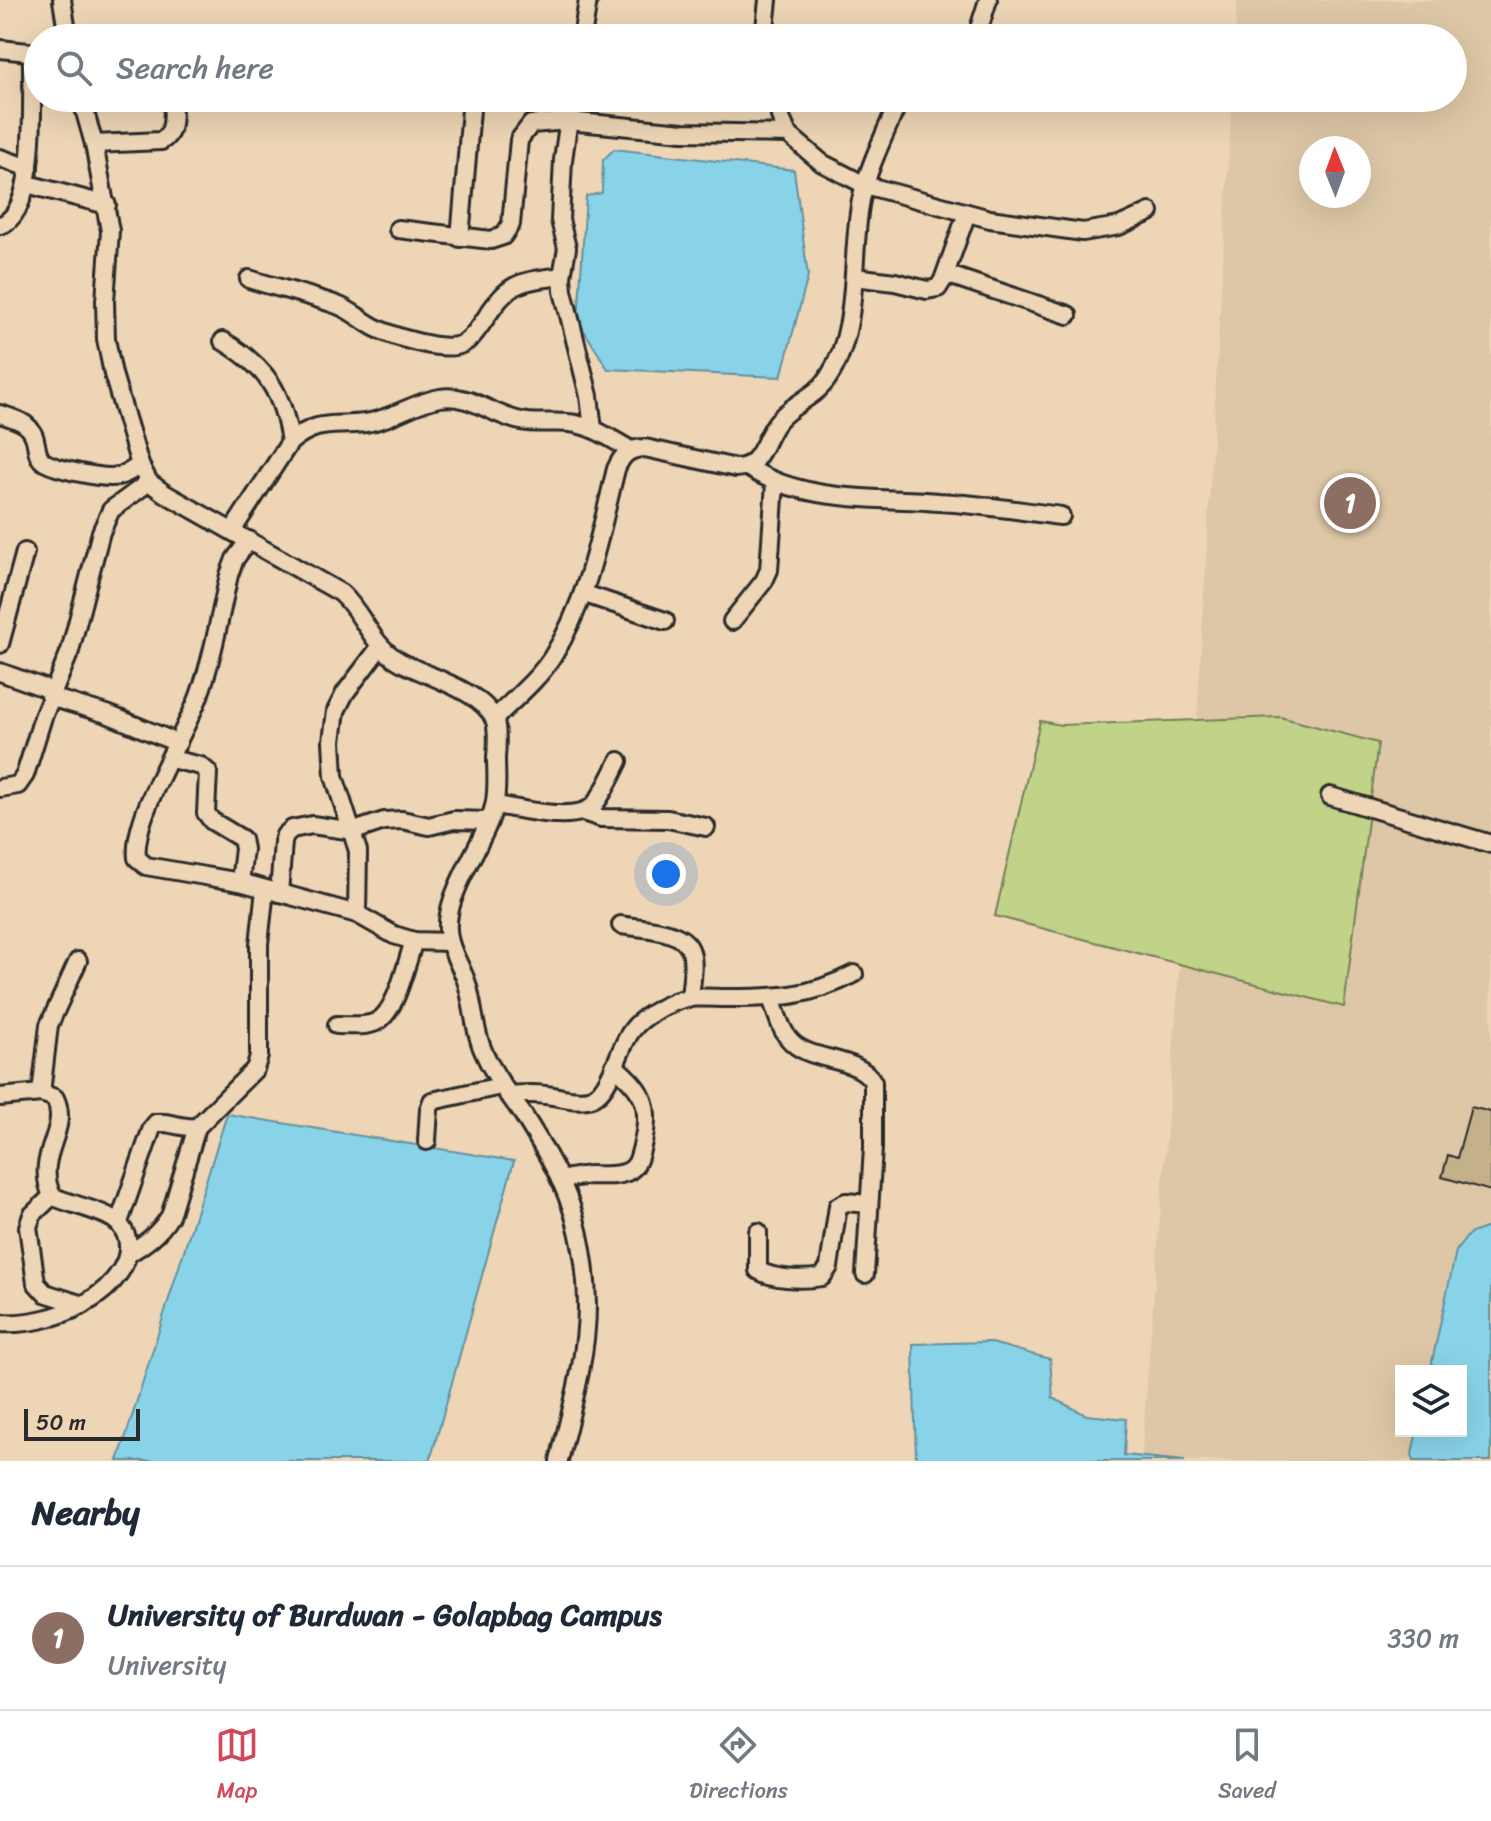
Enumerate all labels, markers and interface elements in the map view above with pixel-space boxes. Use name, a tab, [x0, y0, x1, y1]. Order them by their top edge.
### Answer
search box	[24, 24, 1467, 112]
text: Search here	[116, 41, 274, 95]
icon: search	[52, 46, 96, 90]
north arrow	[1299, 136, 1371, 208]
pin: 1	[1324, 473, 1376, 533]
your location	[646, 854, 686, 894]
map controls	[1395, 1365, 1467, 1437]
button: layers	[1395, 1365, 1467, 1437]
text: 50 m	[36, 1403, 86, 1442]
scale bar	[24, 1405, 140, 1441]
text: Nearby	[32, 1483, 140, 1543]
text: University of Burdwan - Golapbag Campus	[108, 1588, 662, 1642]
text: 1	[52, 1615, 64, 1661]
text: 330 m	[1387, 1615, 1459, 1661]
text: University	[108, 1642, 226, 1688]
tab: Map	[215, 1723, 259, 1810]
tab: Directions	[689, 1723, 788, 1810]
tab: Saved	[1218, 1723, 1276, 1810]

